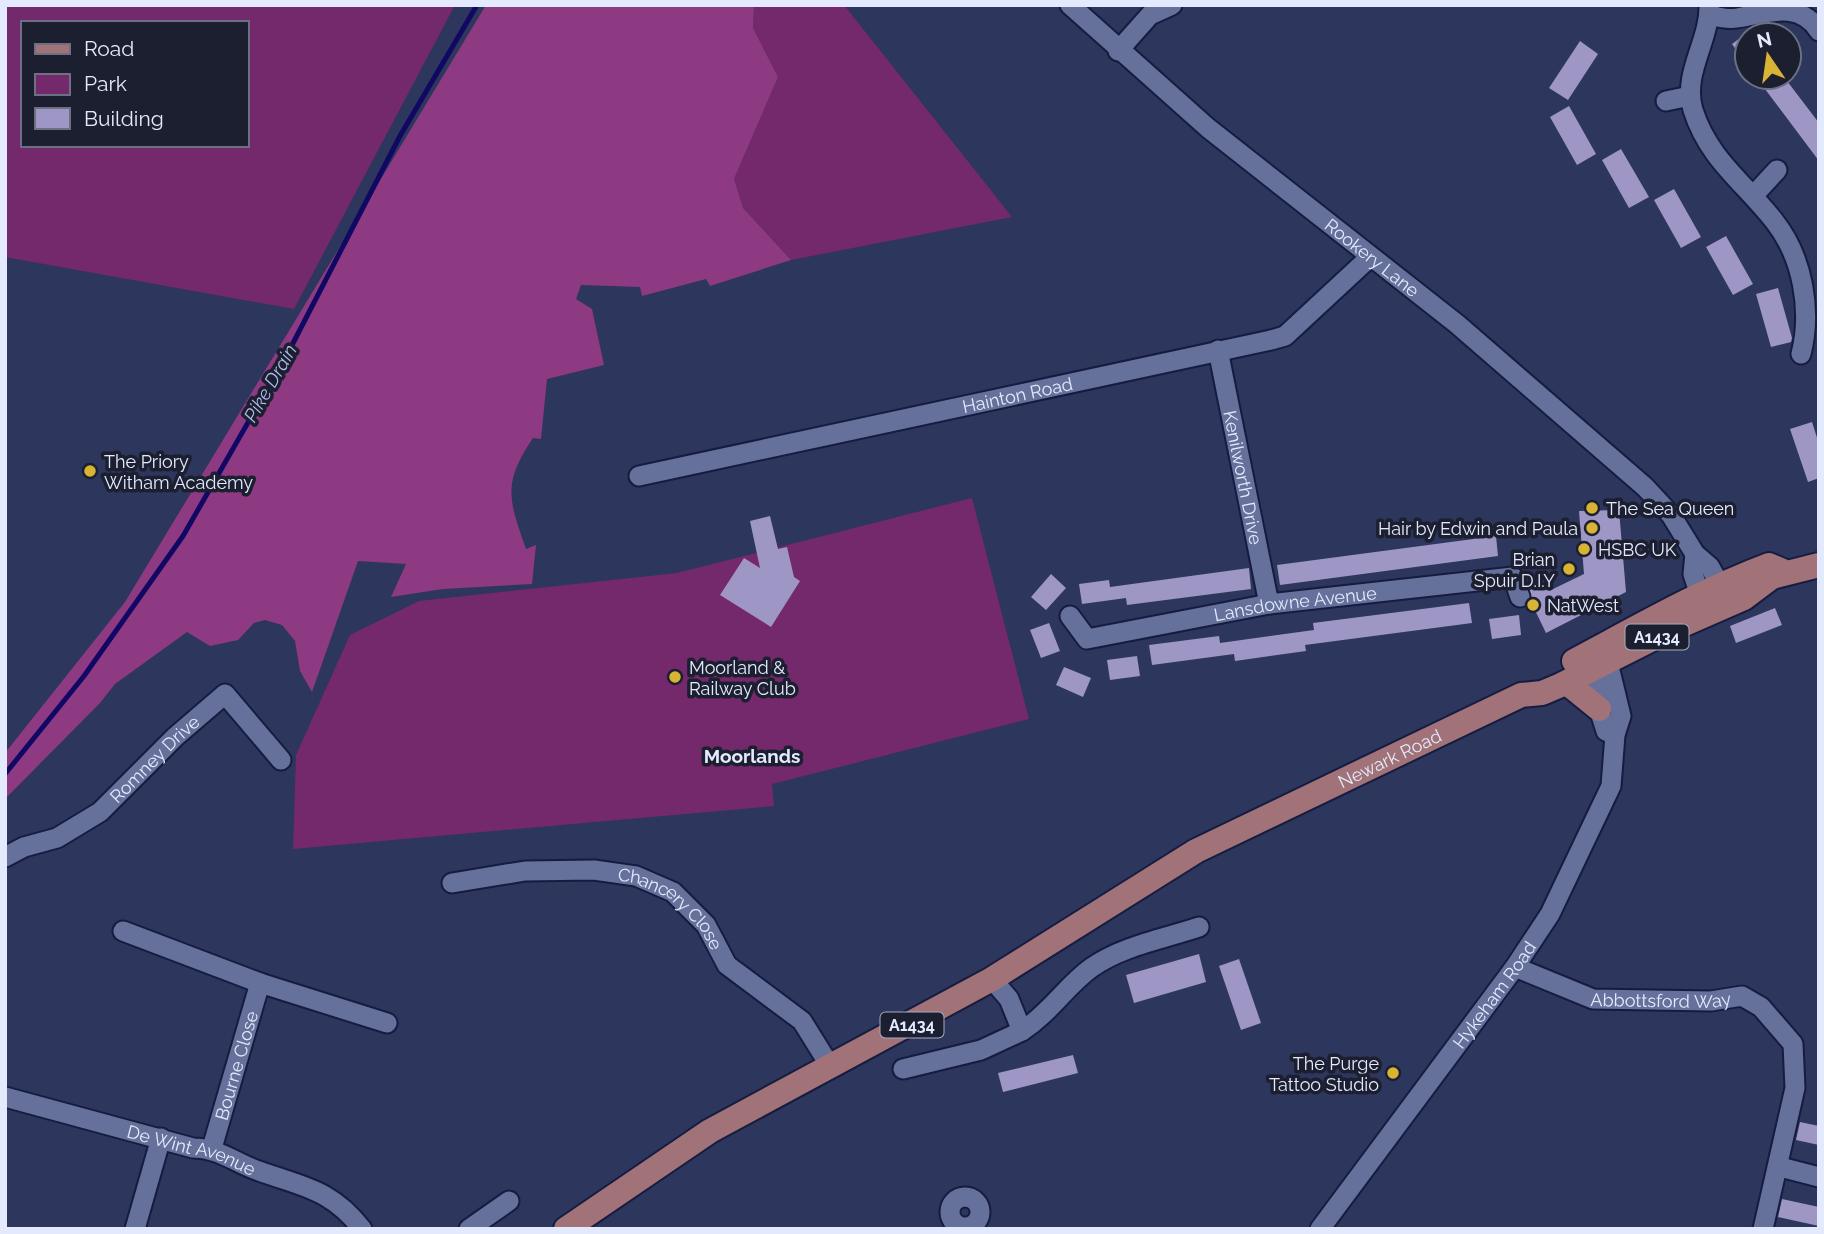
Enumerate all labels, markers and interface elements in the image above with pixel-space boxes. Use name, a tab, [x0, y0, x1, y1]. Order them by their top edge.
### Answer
legend	[21, 21, 248, 147]
north arrow	[1733, 21, 1803, 91]
text: N	[1755, 27, 1774, 52]
text: Road	[84, 36, 134, 61]
text: Park	[84, 71, 127, 96]
text: Building	[84, 106, 164, 131]
street label: Rookery Lane	[1321, 214, 1424, 301]
water label: Pike Drain	[239, 340, 301, 426]
street label: Hainton Road	[960, 373, 1074, 417]
street label: Kenilworth Drive	[1220, 409, 1267, 547]
place label: The Priory Witham Academy	[104, 451, 253, 493]
marker: The Priory Witham Academy	[82, 463, 98, 479]
place label: The Sea Queen	[1606, 498, 1734, 519]
marker: The Sea Queen	[1584, 500, 1600, 516]
place label: Hair by Edwin and Paula	[1378, 518, 1578, 539]
marker: Hair by Edwin and Paula	[1584, 520, 1600, 536]
place label: HSBC UK	[1598, 539, 1677, 560]
marker: HSBC UK	[1576, 541, 1592, 557]
place label: Brian Spuir D.I.Y	[1474, 549, 1555, 591]
marker: Brian Spuir D.I.Y	[1561, 561, 1577, 577]
street label: Lansdowne Avenue	[1212, 582, 1378, 625]
place label: NatWest	[1547, 595, 1619, 616]
marker: NatWest	[1525, 597, 1541, 613]
road number: A1434	[1626, 624, 1688, 650]
place label: Moorland & Railway Club	[689, 657, 796, 699]
marker: Moorland & Railway Club	[667, 669, 683, 685]
street label: Romney Drive	[105, 710, 204, 807]
street label: Newark Road	[1334, 724, 1445, 792]
district label: Moorlands	[704, 745, 800, 767]
street label: Chancery Close	[617, 863, 728, 953]
street label: Hykeham Road	[1448, 937, 1540, 1052]
street label: Abbottsford Way	[1590, 987, 1733, 1012]
street label: Bourne Close	[210, 1008, 262, 1122]
road number: A1434	[880, 1012, 944, 1037]
place label: The Purge Tattoo Studio	[1269, 1053, 1379, 1095]
marker: The Purge Tattoo Studio	[1385, 1065, 1401, 1081]
street label: De Wint Avenue	[125, 1120, 259, 1179]

